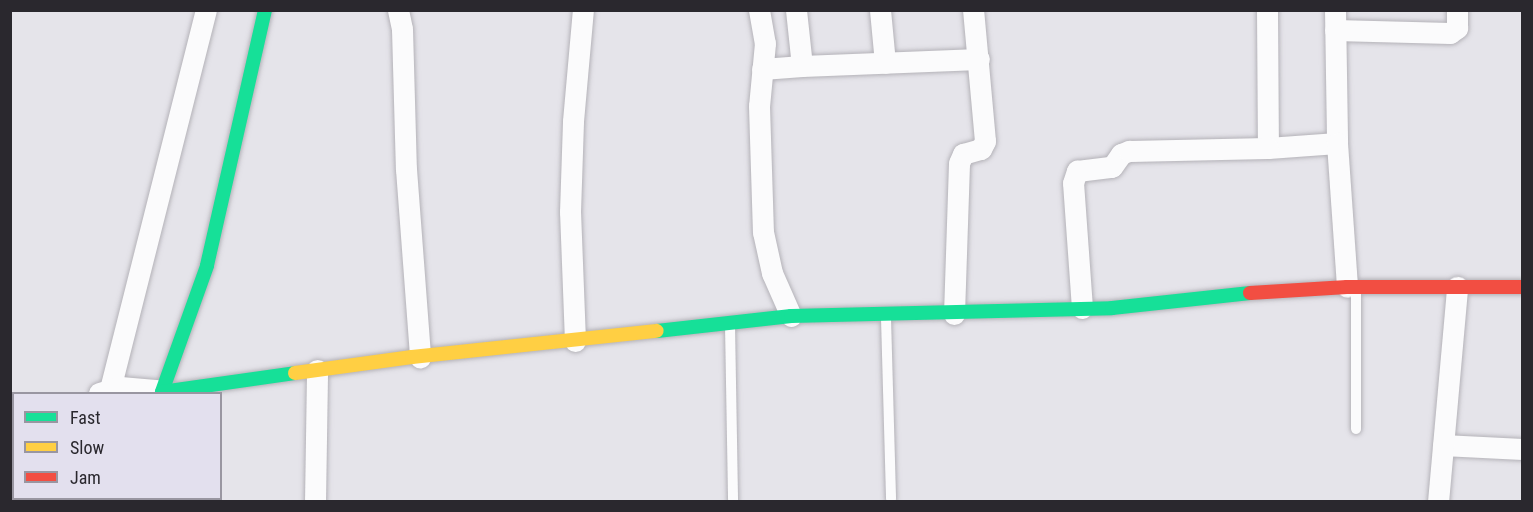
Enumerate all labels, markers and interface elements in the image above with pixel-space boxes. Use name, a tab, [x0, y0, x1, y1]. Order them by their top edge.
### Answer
legend	[12, 392, 222, 500]
text: Fast	[70, 407, 101, 428]
text: Slow	[70, 437, 104, 458]
text: Jam	[70, 467, 101, 488]

